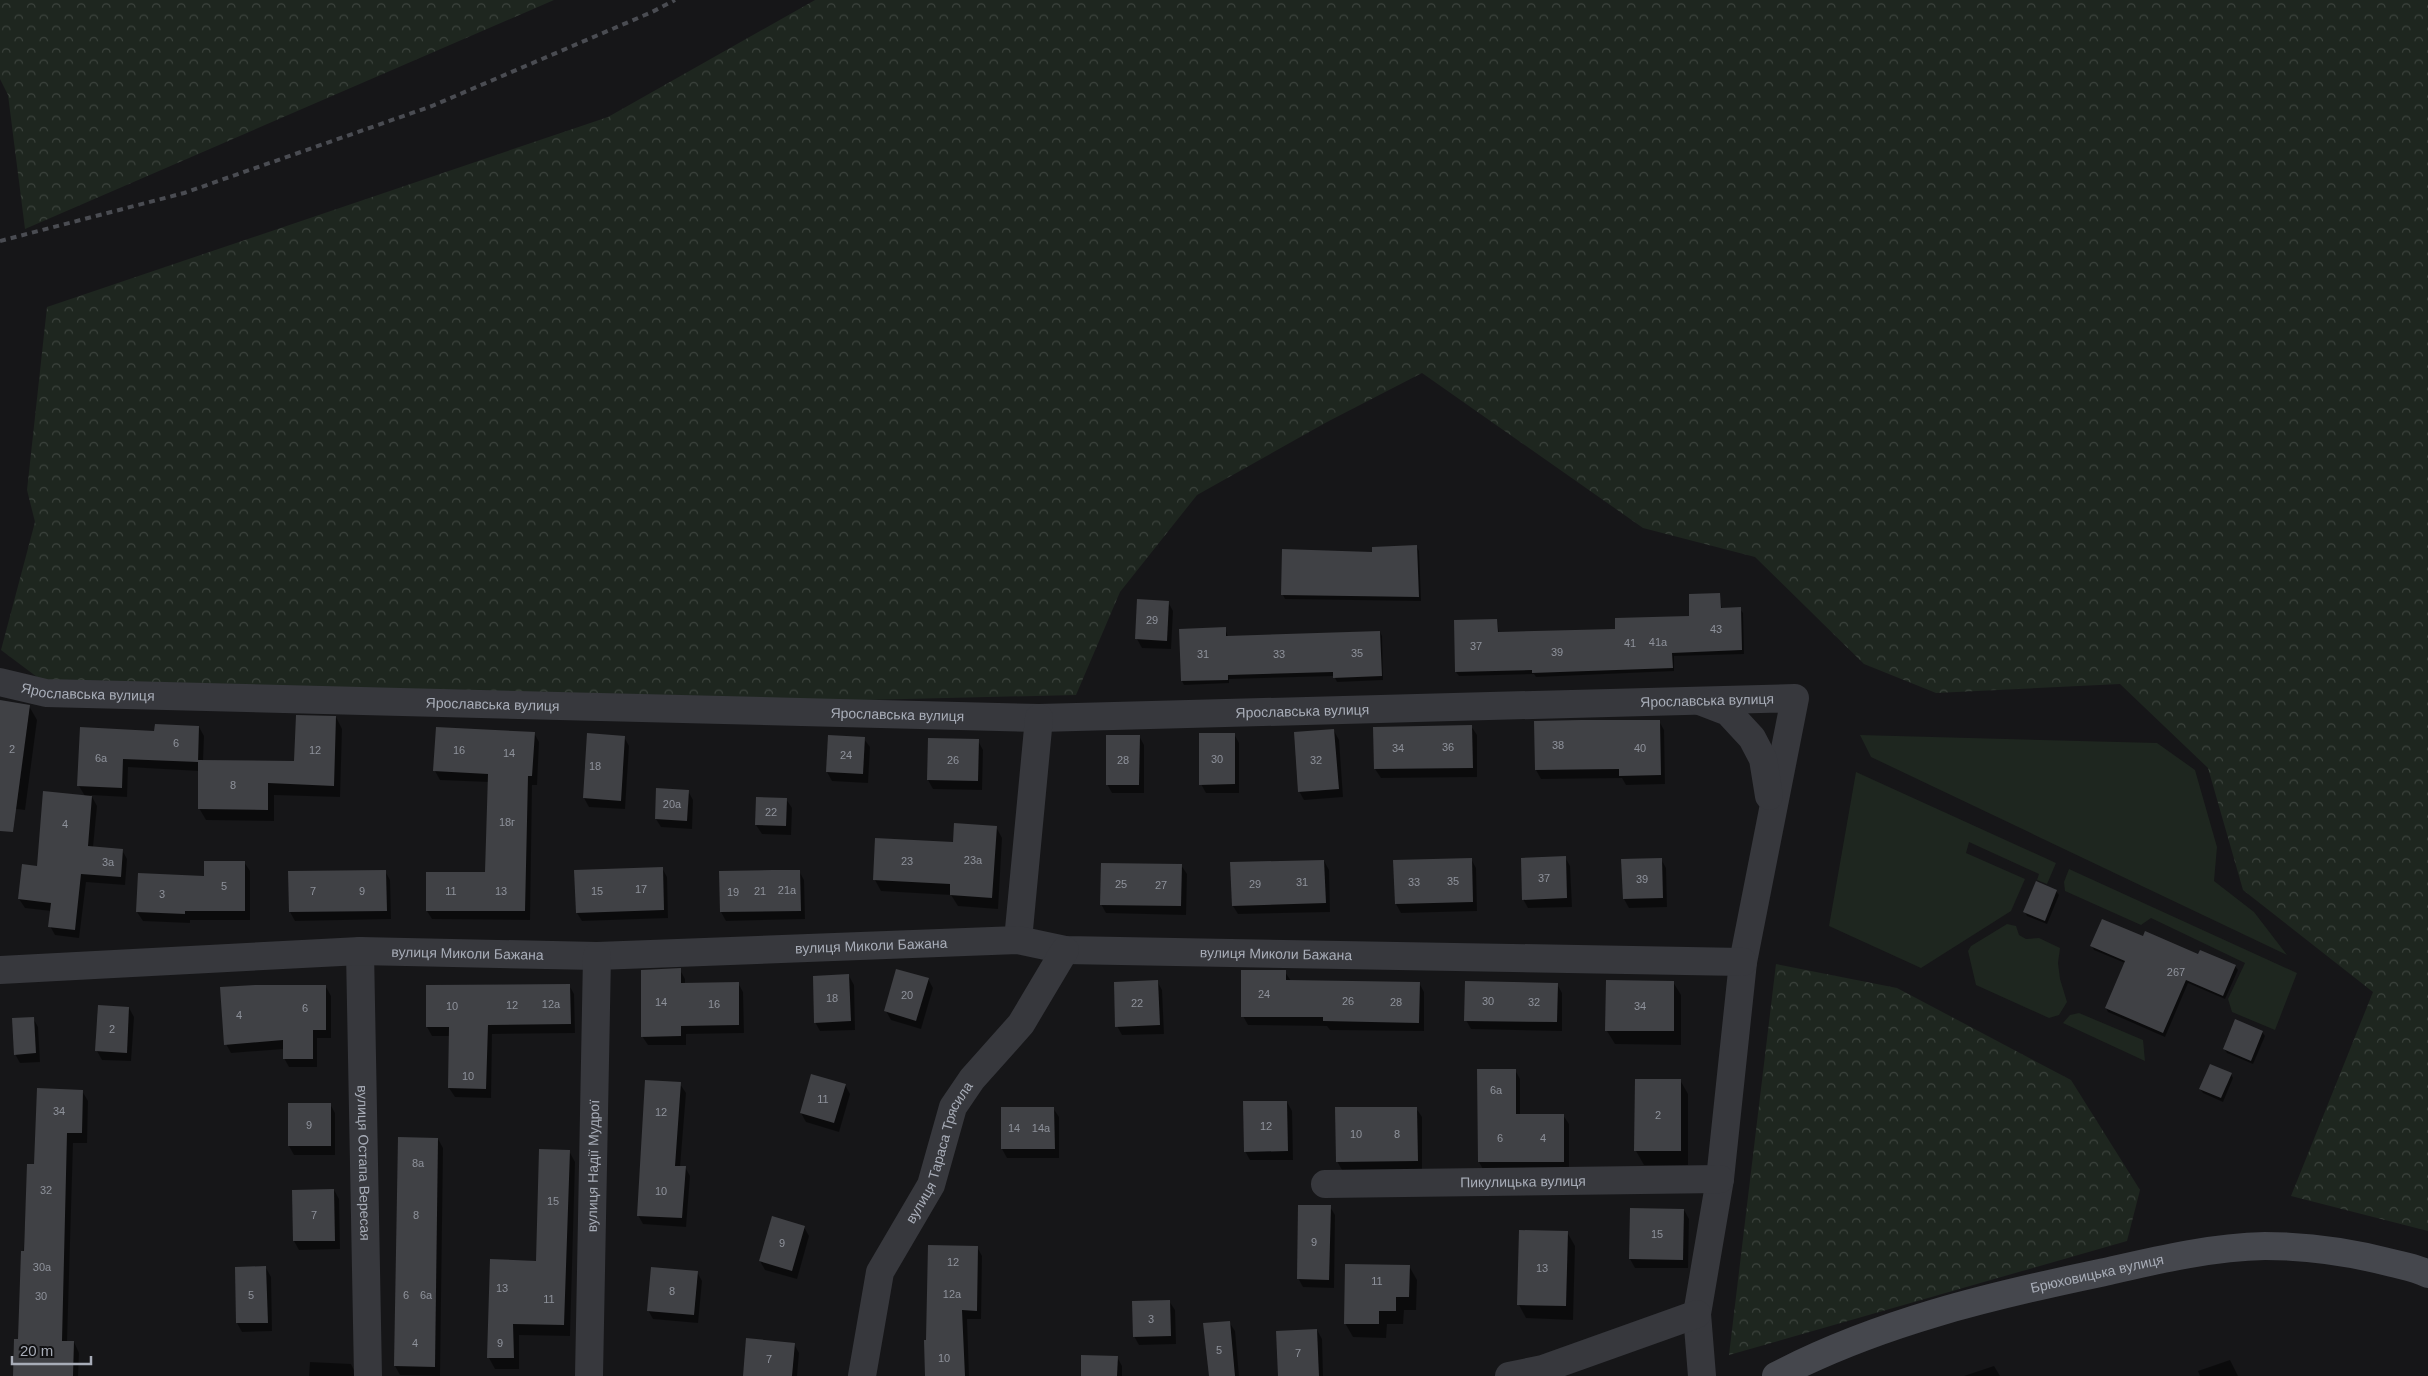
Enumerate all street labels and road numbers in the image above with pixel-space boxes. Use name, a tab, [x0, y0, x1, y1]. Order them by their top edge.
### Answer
street label: Ярославська вулиця	[20, 679, 155, 704]
street label: Ярославська вулиця	[1640, 691, 1774, 710]
street label: Ярославська вулиця	[425, 695, 560, 714]
street label: Ярославська вулиця	[1235, 701, 1369, 721]
street label: Ярославська вулиця	[830, 705, 965, 724]
street label: вулиця Миколи Бажана	[795, 935, 948, 956]
street label: вулиця Миколи Бажана	[391, 944, 544, 963]
street label: вулиця Миколи Бажана	[1200, 944, 1352, 963]
street label: вулиця Тараса Трясила	[902, 1078, 976, 1226]
street label: вулиця Остапа Вересая	[355, 1085, 373, 1241]
street label: вулиця Надії Мудрої	[584, 1100, 602, 1232]
street label: Пикулицька вулиця	[1460, 1173, 1586, 1190]
street label: Брюховицька вулиця	[2029, 1251, 2165, 1296]

